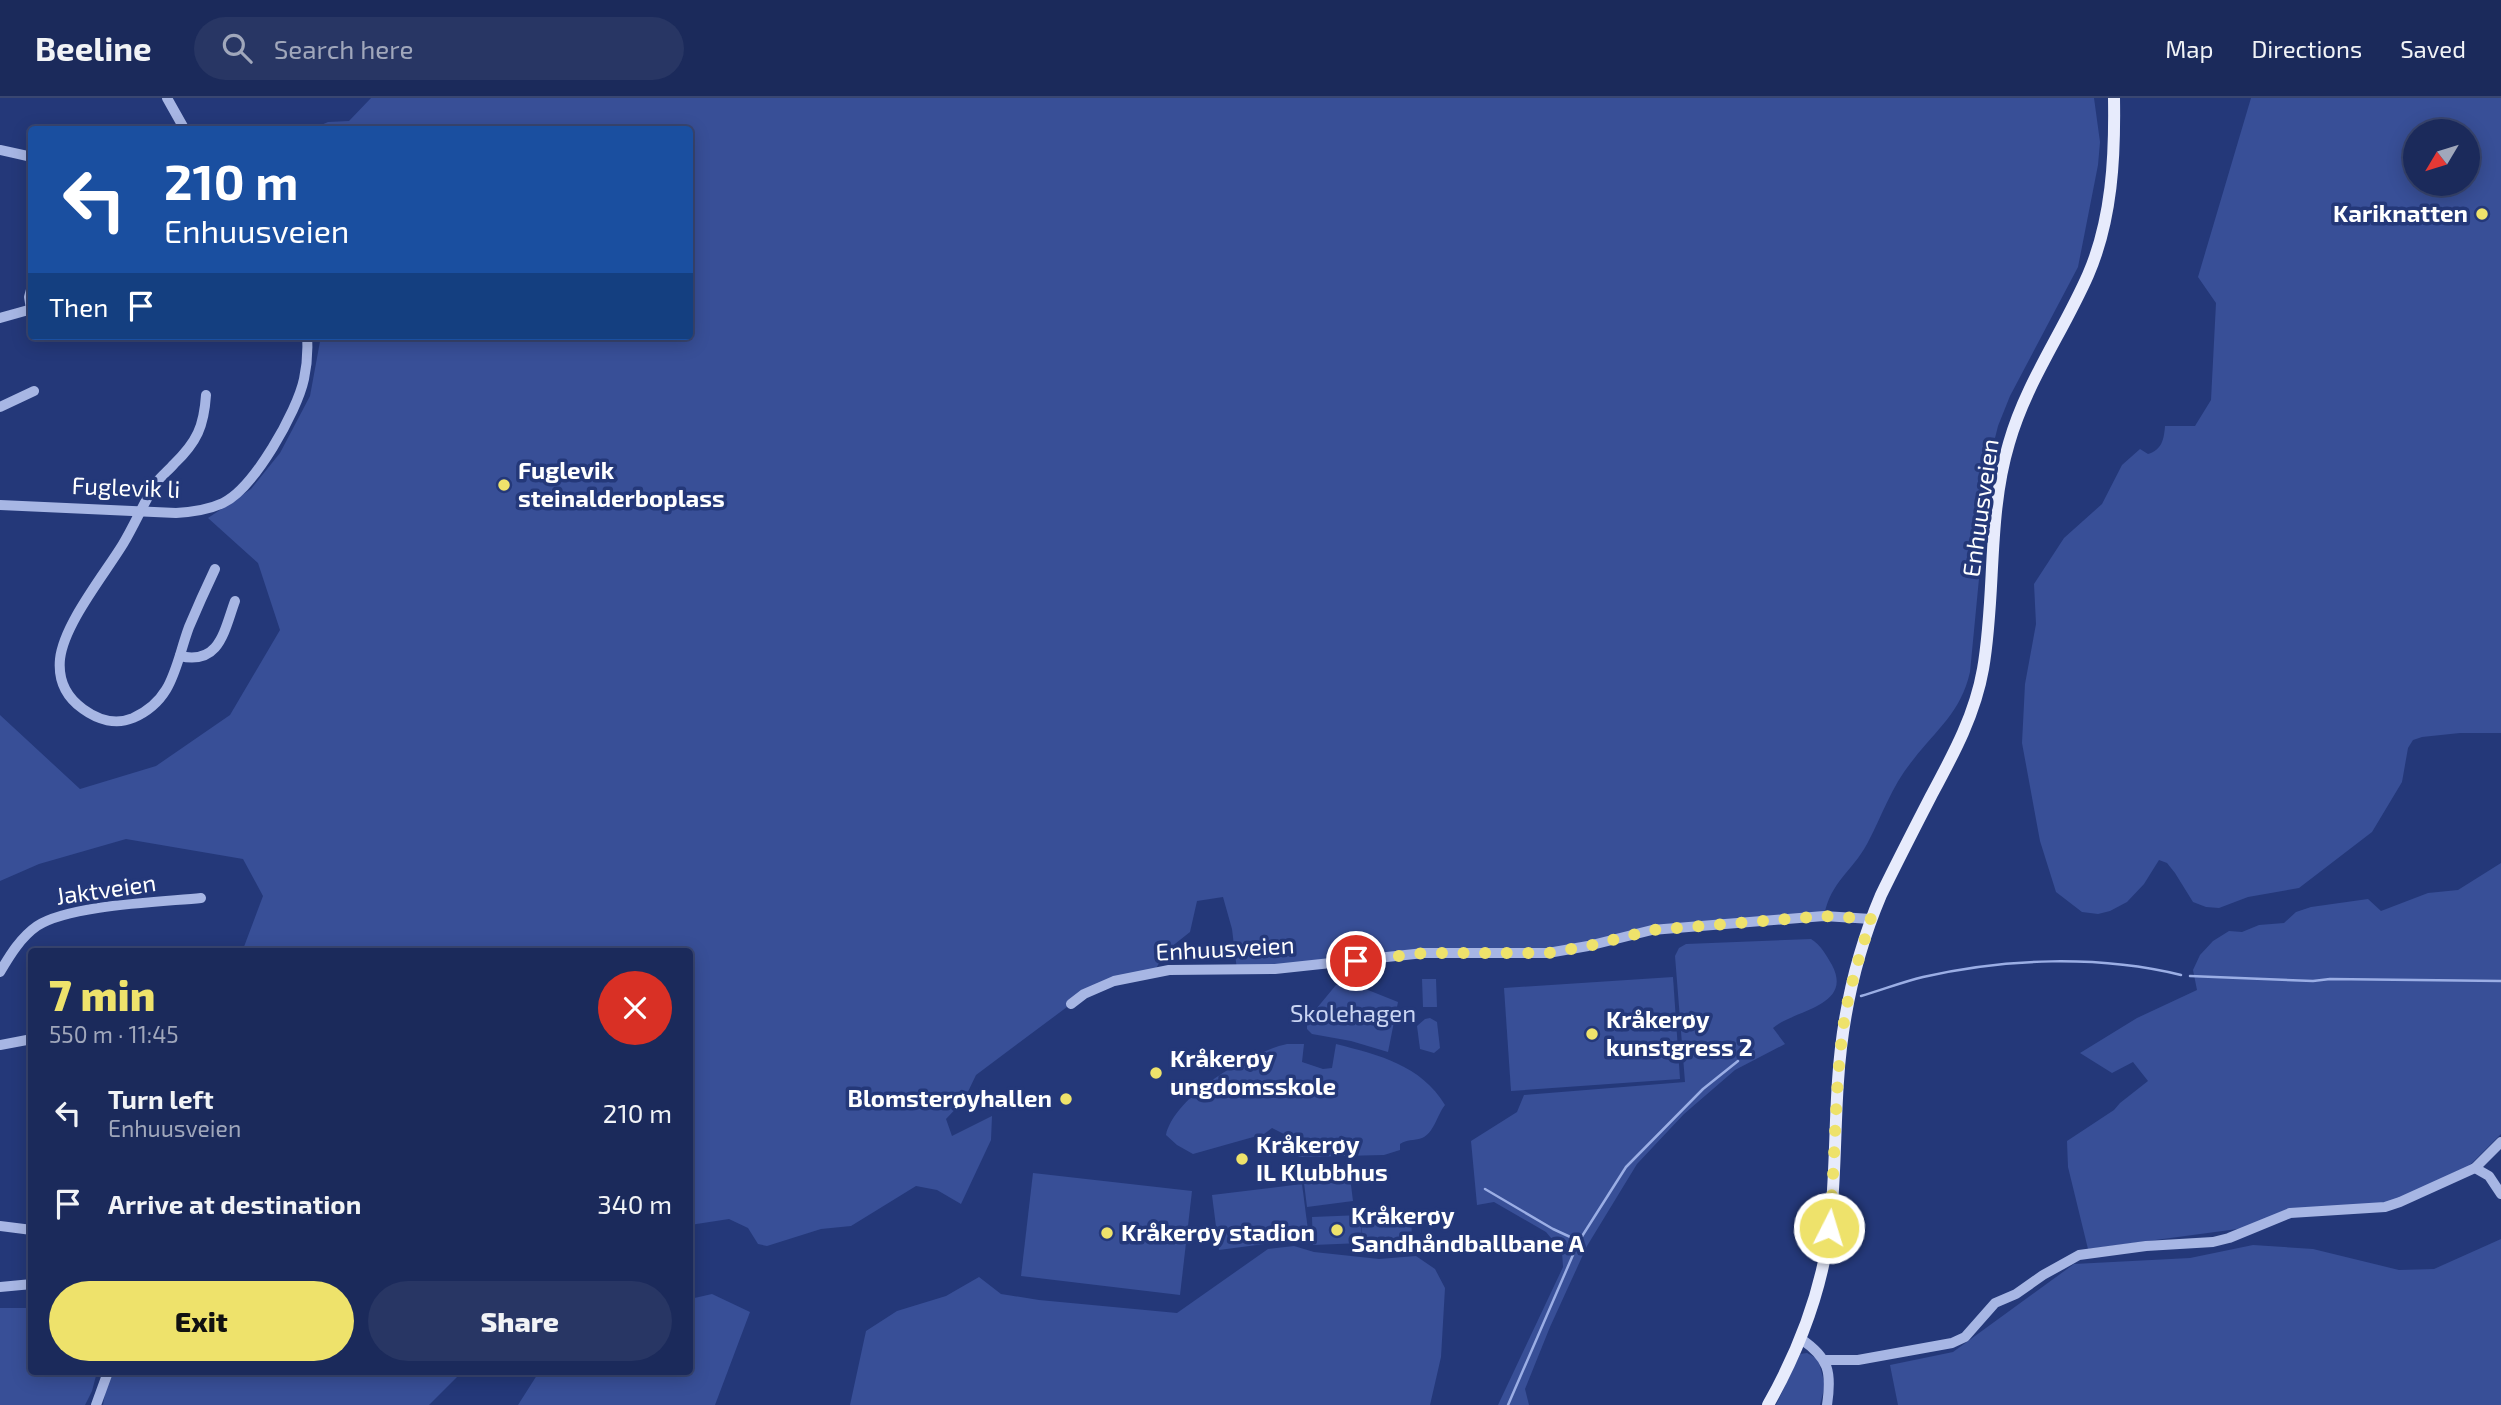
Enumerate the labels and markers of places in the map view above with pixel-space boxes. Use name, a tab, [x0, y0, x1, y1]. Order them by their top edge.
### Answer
place label: Kariknatten	[2333, 198, 2468, 227]
marker: Kariknatten	[2474, 206, 2490, 222]
place label: Fuglevik steinalderboplass	[518, 455, 725, 512]
marker: Fuglevik steinalderboplass	[496, 477, 512, 493]
pin	[1326, 931, 1386, 991]
place label: Kråkerøy kunstgress 2	[1606, 1004, 1753, 1061]
marker: Kråkerøy kunstgress 2	[1584, 1026, 1600, 1042]
place label: Kråkerøy ungdomsskole	[1170, 1043, 1336, 1100]
marker: Kråkerøy ungdomsskole	[1148, 1065, 1164, 1081]
place label: Blomsterøyhallen	[848, 1083, 1052, 1112]
marker: Blomsterøyhallen	[1058, 1091, 1074, 1107]
place label: Kråkerøy IL Klubbhus	[1256, 1129, 1388, 1186]
marker: Kråkerøy IL Klubbhus	[1234, 1151, 1250, 1167]
place label: Kråkerøy Sandhåndballbane A	[1351, 1200, 1585, 1257]
place label: Kråkerøy stadion	[1121, 1217, 1315, 1246]
marker: Kråkerøy Sandhåndballbane A	[1329, 1222, 1345, 1238]
marker: Kråkerøy stadion	[1099, 1225, 1115, 1241]

